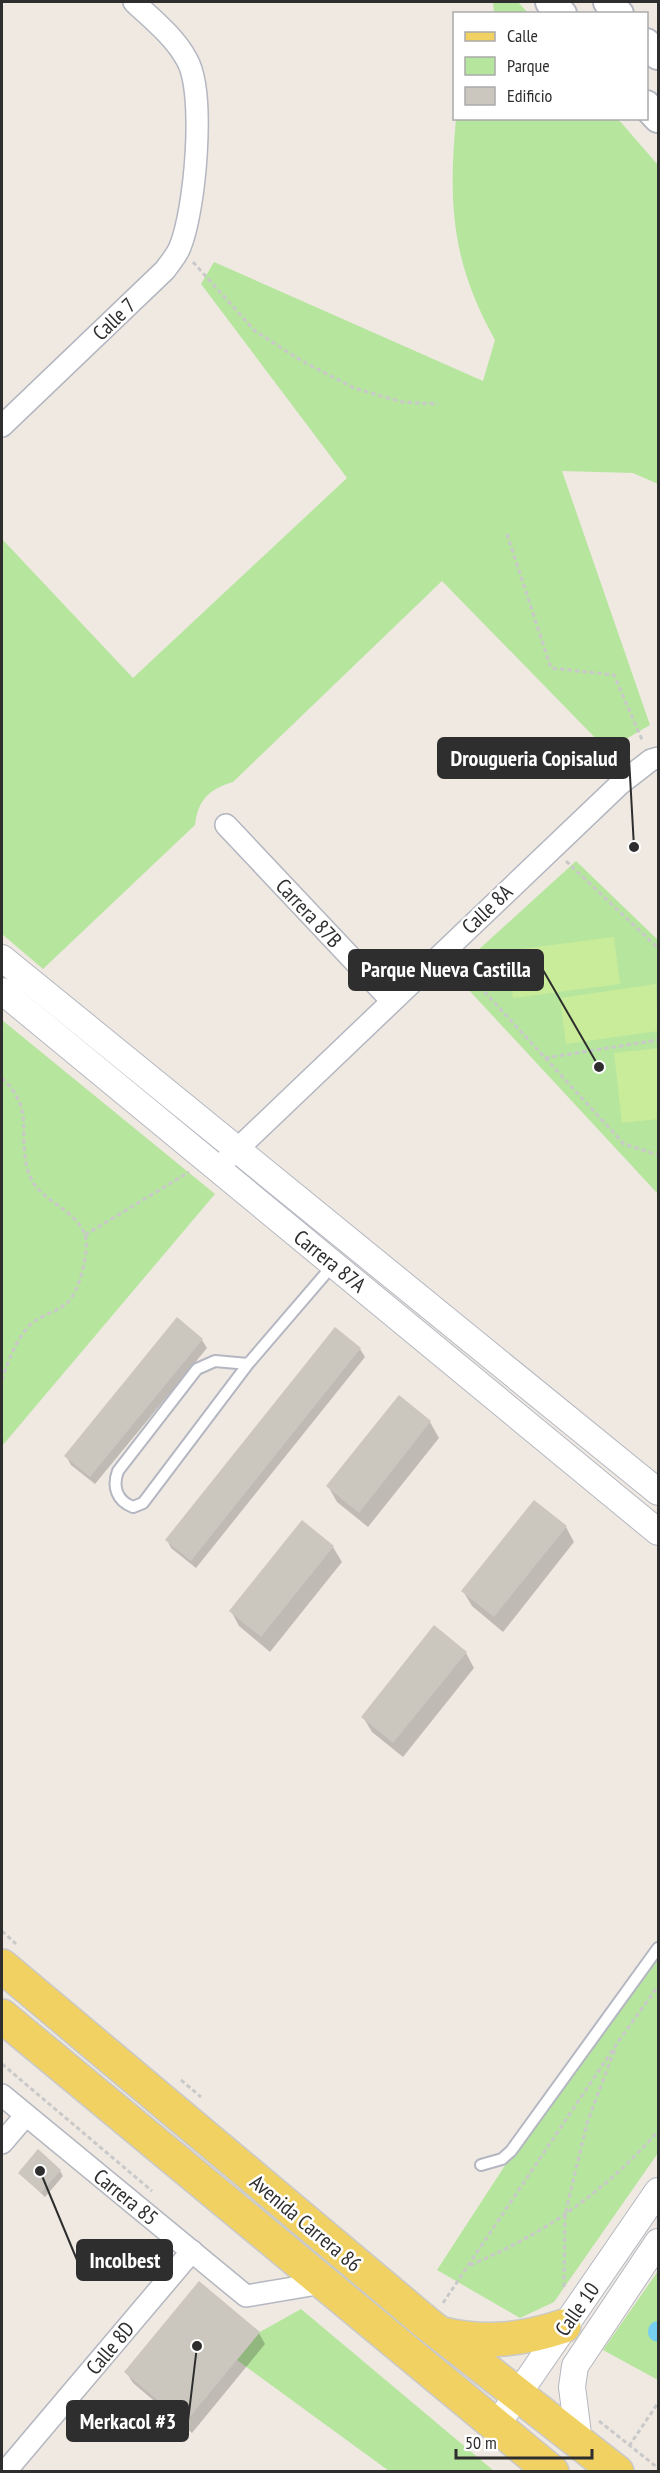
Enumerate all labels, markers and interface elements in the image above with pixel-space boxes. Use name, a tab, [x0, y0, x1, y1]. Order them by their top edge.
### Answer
legend	[453, 12, 648, 120]
text: Calle	[507, 24, 538, 47]
text: Parque	[507, 54, 550, 77]
text: Edificio	[507, 84, 553, 107]
street label: Calle 7	[87, 292, 141, 346]
callout: Drougueria Copisalud	[438, 738, 629, 778]
text: Drougueria Copisalud	[450, 744, 618, 772]
street label: Carrera 87B	[270, 873, 348, 953]
street label: Calle 8A	[456, 878, 518, 940]
callout: Parque Nueva Castilla	[349, 950, 543, 990]
text: Parque Nueva Castilla	[361, 955, 531, 983]
street label: Carrera 87A	[288, 1224, 372, 1298]
street label: Carrera 85	[88, 2163, 164, 2231]
street label: Avenida Carrera 86	[245, 2169, 367, 2277]
callout: Incolbest	[77, 2240, 172, 2280]
text: Incolbest	[90, 2246, 161, 2274]
street label: Calle 10	[549, 2277, 605, 2341]
street label: Calle 8D	[80, 2316, 140, 2380]
callout: Merkacol #3	[67, 2401, 188, 2441]
text: Merkacol #3	[80, 2407, 176, 2435]
scale bar	[456, 2422, 592, 2460]
text: 50 m	[465, 2431, 497, 2454]

